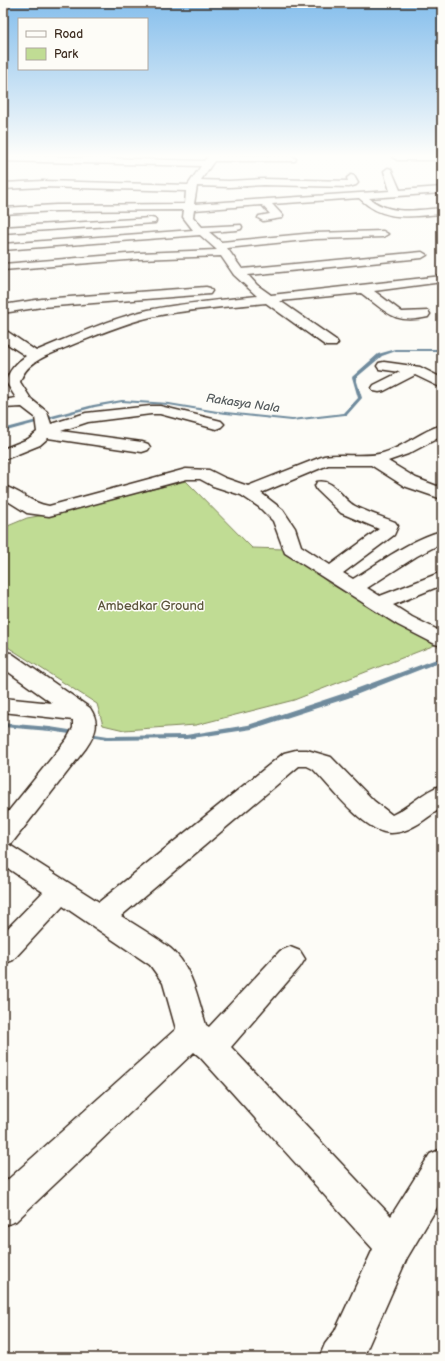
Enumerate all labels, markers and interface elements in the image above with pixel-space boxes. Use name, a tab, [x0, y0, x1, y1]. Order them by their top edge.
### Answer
legend	[18, 18, 148, 70]
text: Road	[54, 27, 83, 42]
text: Park	[54, 47, 78, 62]
water label: Rakasya Nala	[205, 391, 281, 416]
park label: Ambedkar Ground	[98, 598, 204, 614]

